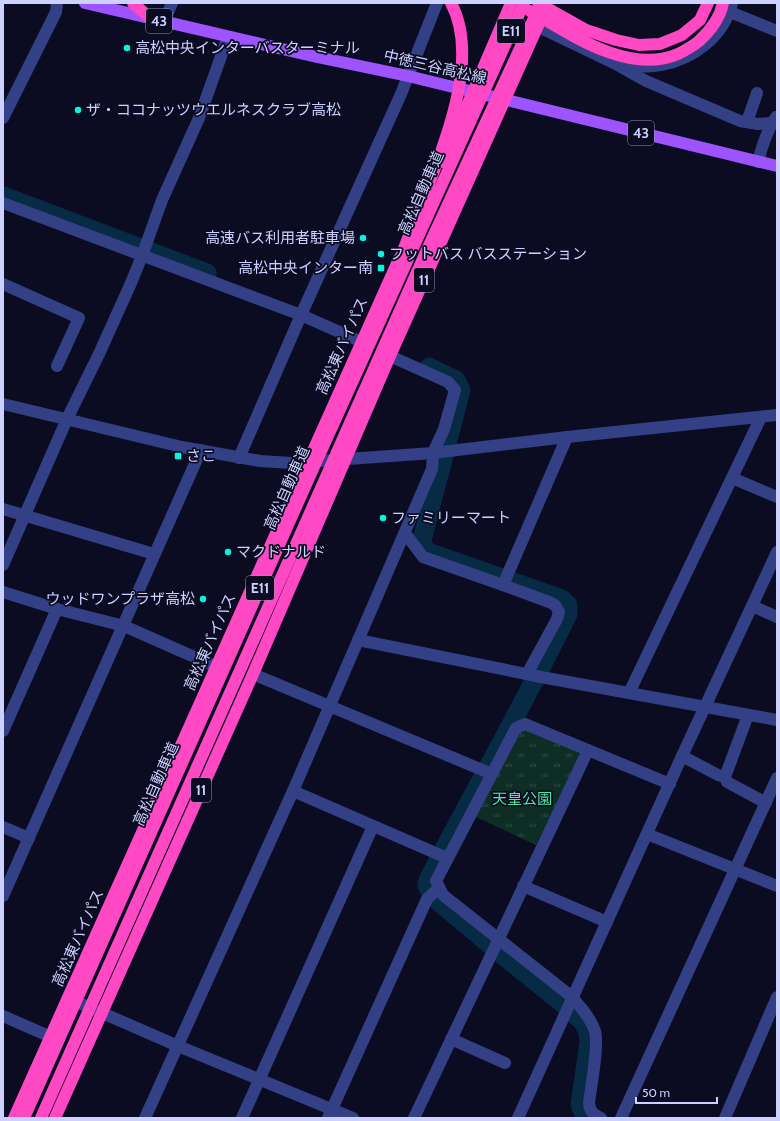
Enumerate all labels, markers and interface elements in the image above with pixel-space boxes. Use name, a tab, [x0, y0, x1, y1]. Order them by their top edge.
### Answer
road number: 43	[146, 9, 172, 33]
road number: E11	[497, 19, 525, 43]
place label: 高松中央インターバスターミナル	[135, 39, 360, 57]
marker: 高松中央インターバスターミナル	[122, 43, 132, 53]
street label: 中徳三谷高松線	[382, 46, 488, 88]
place label: ザ・ココナッツウエルネスクラブ高松	[86, 101, 341, 119]
marker: ザ・ココナッツウエルネスクラブ高松	[73, 105, 83, 115]
road number: 43	[628, 121, 654, 145]
street label: 高松自動車道	[394, 148, 448, 238]
place label: 高速バス利用者駐車場	[205, 229, 355, 247]
marker: 高速バス利用者駐車場	[358, 233, 368, 243]
place label: フットバス バスステーション	[389, 245, 587, 263]
marker: フットバス バスステーション	[376, 249, 386, 259]
place label: 高松中央インター南	[238, 259, 373, 277]
marker: 高松中央インター南	[376, 263, 386, 273]
road number: 11	[414, 268, 434, 292]
street label: 高松東バイパス	[312, 295, 372, 397]
street label: 高松自動車道	[260, 443, 314, 533]
place label: さこ	[186, 447, 216, 465]
marker: さこ	[173, 451, 183, 461]
place label: ファミリーマート	[391, 509, 511, 527]
marker: ファミリーマート	[378, 513, 388, 523]
place label: マクドナルド	[236, 543, 326, 561]
marker: マクドナルド	[223, 547, 233, 557]
road number: E11	[246, 576, 274, 600]
place label: ウッドワンプラザ高松	[45, 590, 195, 608]
street label: 高松東バイパス	[180, 591, 240, 693]
marker: ウッドワンプラザ高松	[198, 594, 208, 604]
street label: 高松自動車道	[129, 739, 183, 829]
road number: 11	[191, 778, 211, 802]
park label: 天皇公園	[492, 790, 552, 808]
street label: 高松東バイパス	[48, 887, 108, 989]
scale bar	[636, 1079, 717, 1105]
text: 50 m	[642, 1085, 670, 1100]

